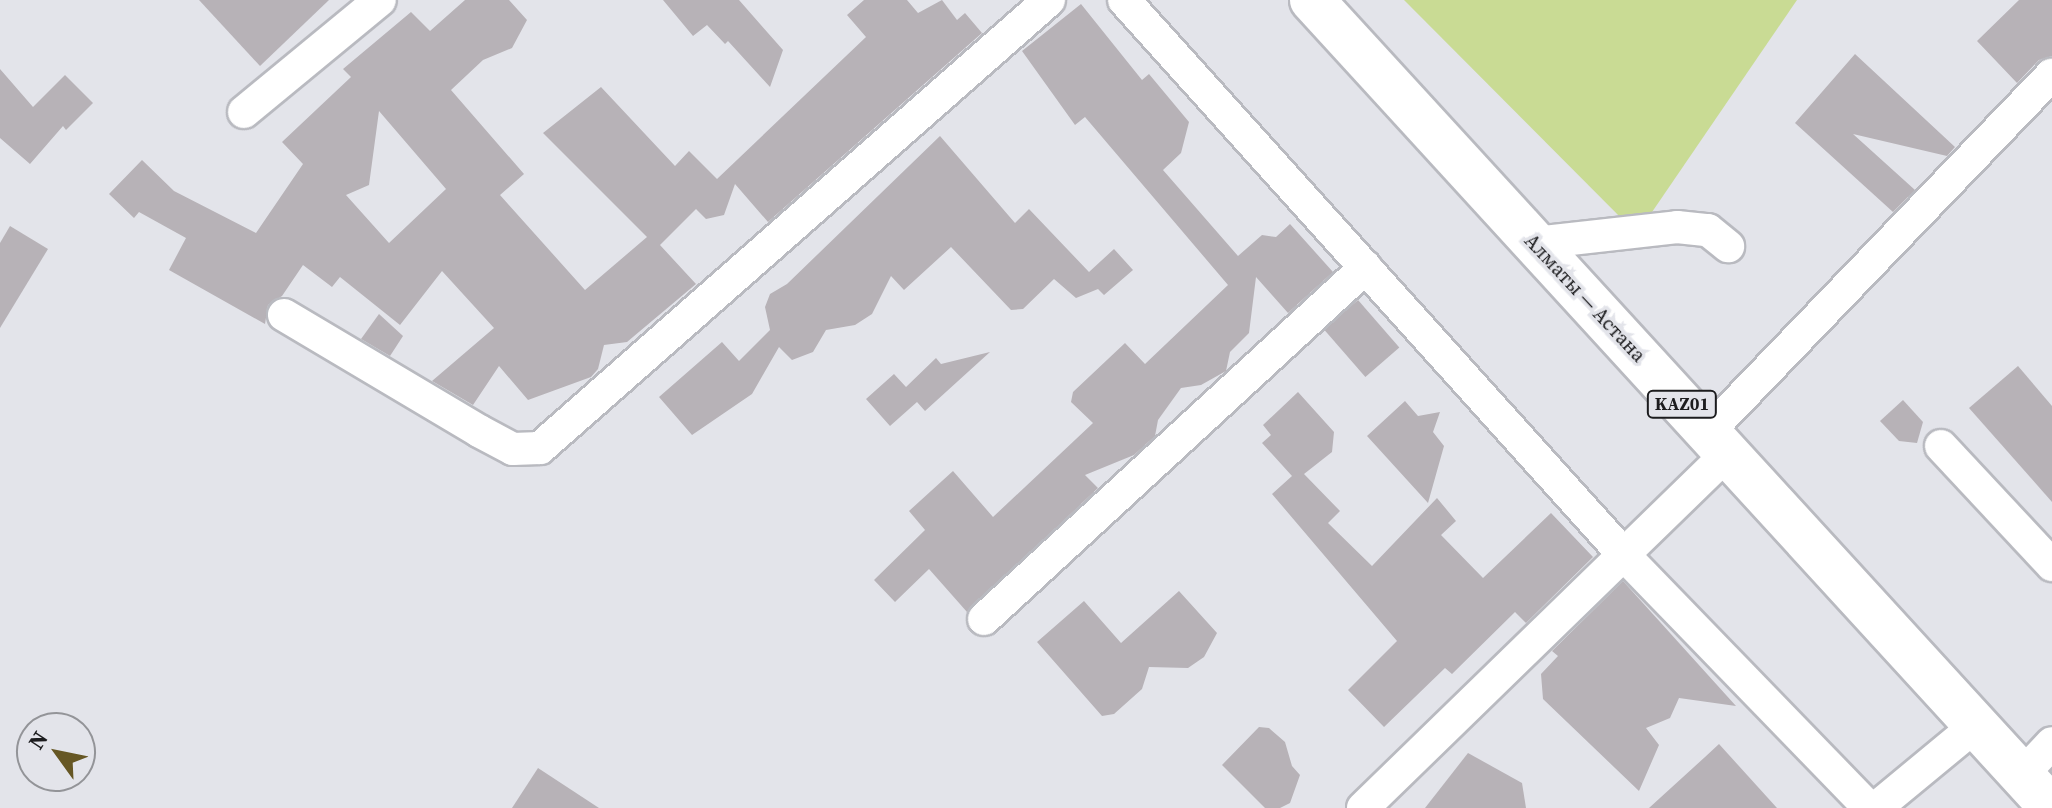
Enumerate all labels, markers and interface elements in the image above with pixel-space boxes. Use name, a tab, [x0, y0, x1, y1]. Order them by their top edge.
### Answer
street label: Алматы — Астана	[1519, 229, 1651, 367]
road number: KАZ01	[1646, 390, 1718, 418]
north arrow	[16, 712, 96, 792]
text: N	[21, 725, 54, 755]

